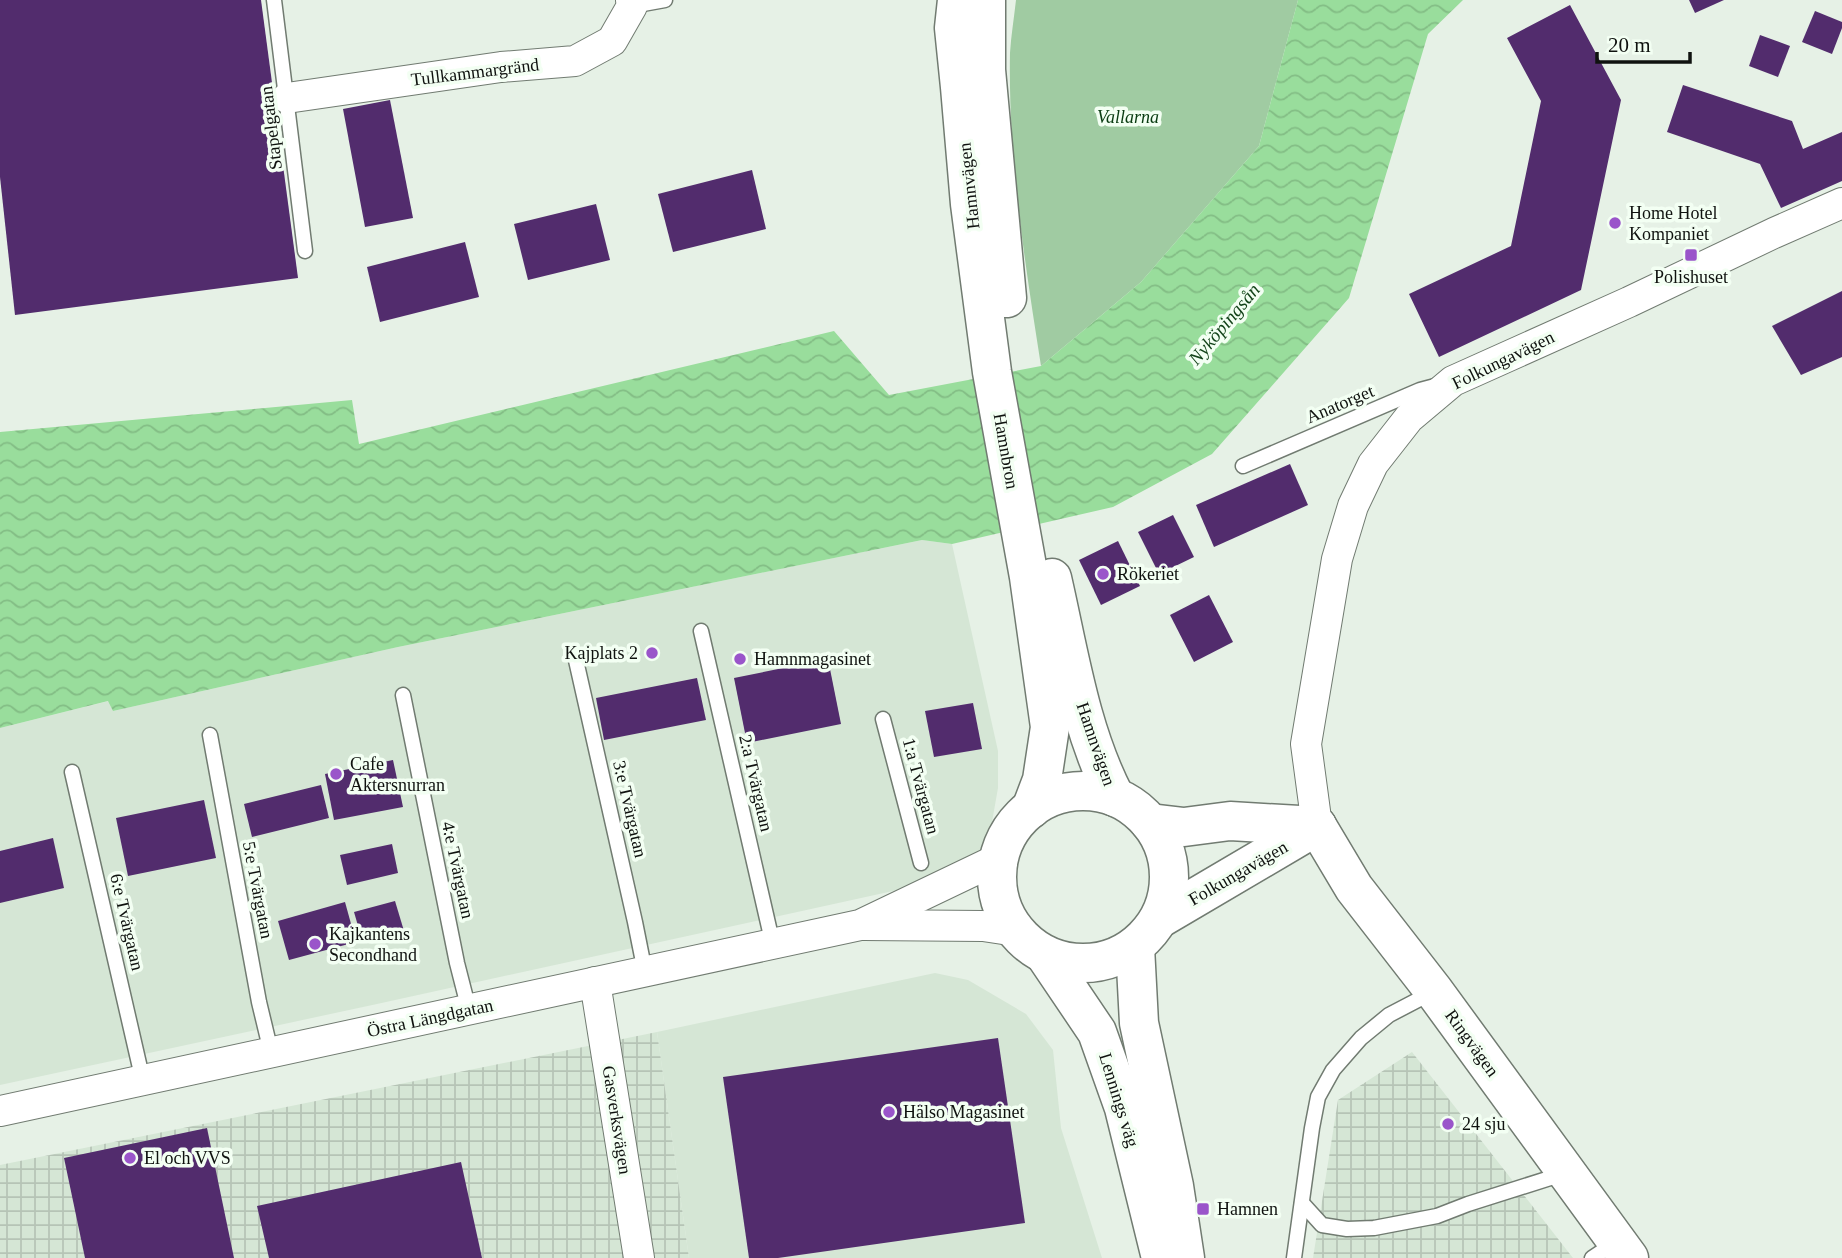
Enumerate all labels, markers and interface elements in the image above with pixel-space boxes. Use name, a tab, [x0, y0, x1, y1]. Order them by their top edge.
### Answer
scale bar	[1597, 21, 1690, 65]
text: 20 m	[1608, 33, 1651, 57]
street label: Tullkammargränd	[410, 54, 540, 90]
street label: Stapelgatan	[256, 85, 286, 171]
park label: Vallarna	[1097, 107, 1159, 127]
street label: Hamnvägen	[955, 142, 983, 230]
place label: Home Hotel Kompaniet	[1629, 203, 1717, 244]
marker: Home Hotel Kompaniet	[1607, 215, 1623, 231]
marker: Polishuset	[1683, 247, 1699, 263]
place label: Polishuset	[1654, 267, 1728, 287]
water label: Nyköpingsån	[1183, 279, 1264, 370]
street label: Folkungavägen	[1449, 327, 1557, 393]
street label: Anatorget	[1303, 381, 1377, 427]
street label: Hamnbron	[989, 411, 1023, 491]
place label: Rökeriet	[1117, 564, 1179, 584]
marker: Rökeriet	[1095, 566, 1111, 582]
place label: Kajplats 2	[565, 643, 638, 663]
marker: Kajplats 2	[644, 645, 660, 661]
place label: Hamnmagasinet	[754, 649, 871, 669]
marker: Hamnmagasinet	[732, 651, 748, 667]
street label: Hamnvägen	[1072, 700, 1120, 788]
street label: 2:a Tvärgatan	[735, 733, 777, 833]
street label: 1:a Tvärgatan	[899, 736, 943, 836]
place label: Cafe Aktersnurran	[350, 754, 445, 795]
street label: 3:e Tvärgatan	[609, 759, 651, 859]
marker: Cafe Aktersnurran	[328, 766, 344, 782]
street label: 4:e Tvärgatan	[438, 820, 478, 920]
street label: Folkungavägen	[1185, 837, 1291, 909]
street label: 5:e Tvärgatan	[239, 840, 277, 940]
street label: 6:e Tvärgatan	[106, 872, 148, 972]
place label: Kajkantens Secondhand	[329, 924, 417, 965]
marker: Kajkantens Secondhand	[307, 936, 323, 952]
street label: Östra Längdgatan	[365, 995, 495, 1041]
street label: Ringvägen	[1441, 1006, 1503, 1080]
street label: Lennings väg	[1095, 1050, 1143, 1150]
street label: Gasverksvägen	[599, 1064, 635, 1176]
place label: Hälso Magasinet	[903, 1102, 1024, 1122]
marker: Hälso Magasinet	[881, 1104, 897, 1120]
place label: 24 sju	[1462, 1114, 1506, 1134]
marker: 24 sju	[1440, 1116, 1456, 1132]
place label: El och VVS	[144, 1148, 231, 1168]
marker: El och VVS	[122, 1150, 138, 1166]
place label: Hamnen	[1217, 1199, 1278, 1219]
marker: Hamnen	[1195, 1201, 1211, 1217]

